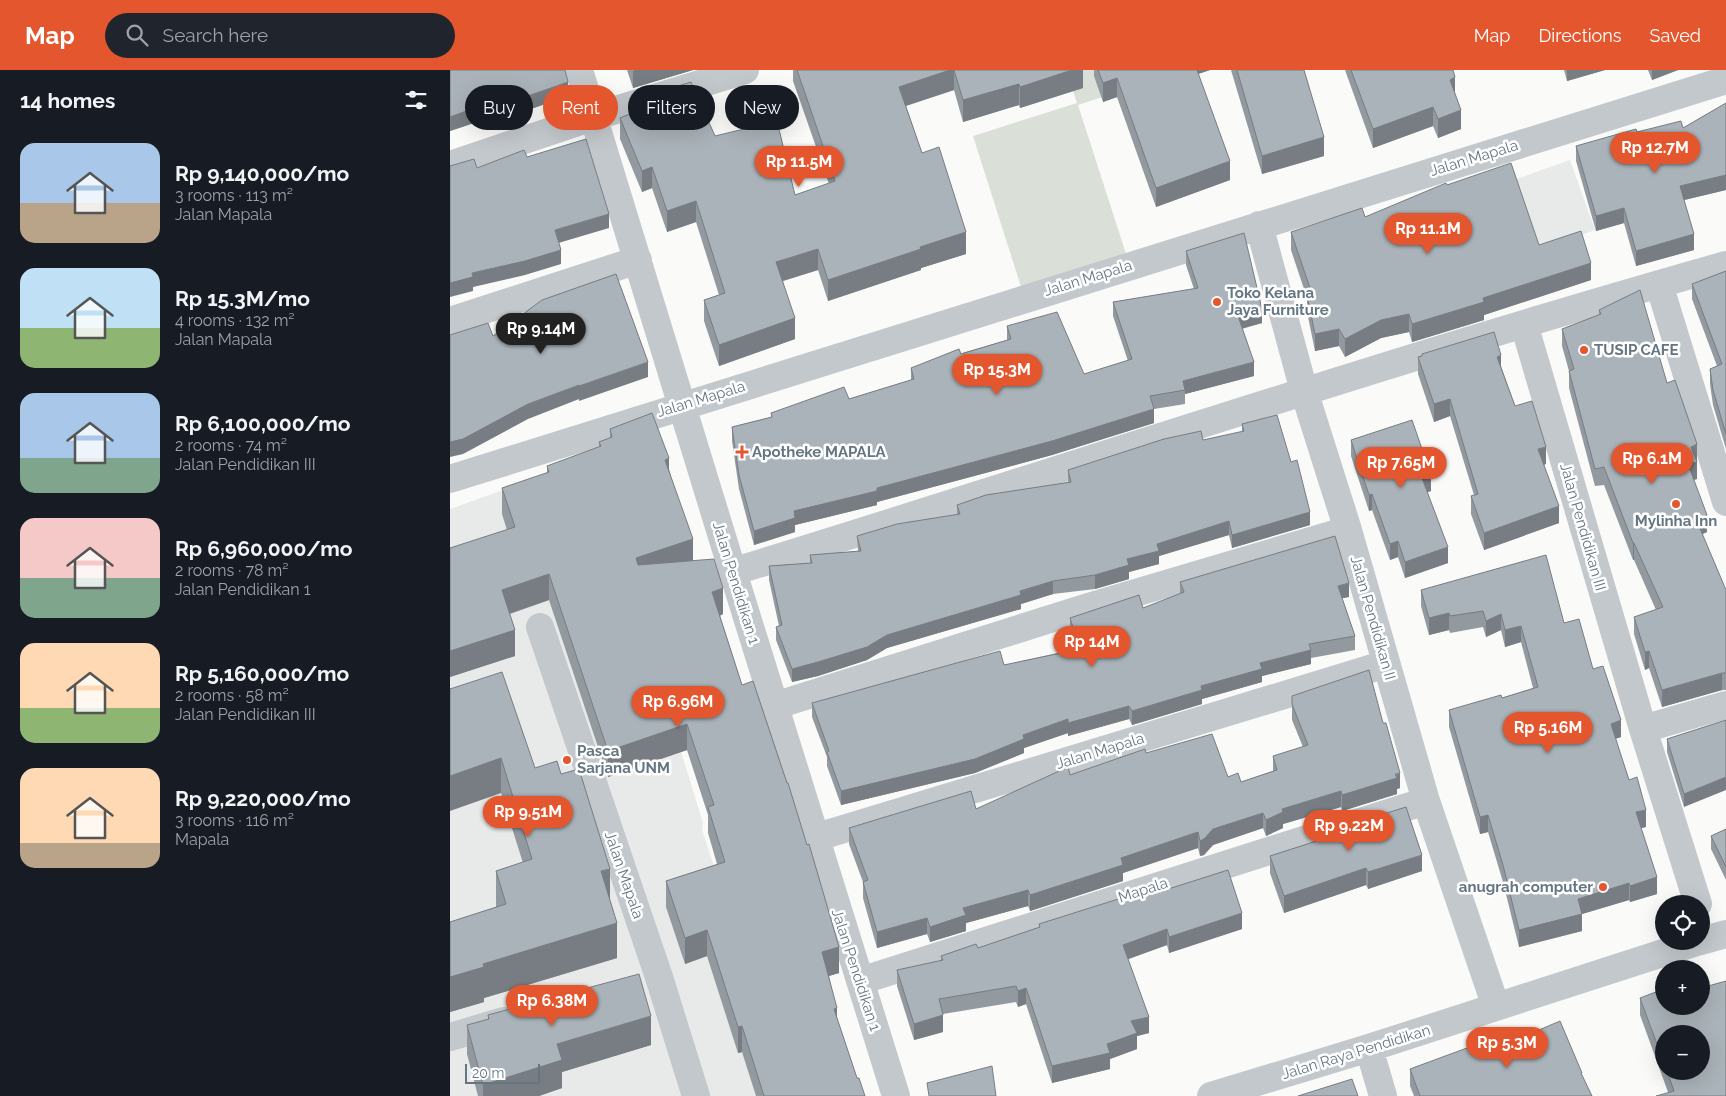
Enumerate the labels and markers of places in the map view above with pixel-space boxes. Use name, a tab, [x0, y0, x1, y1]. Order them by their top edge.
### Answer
pin: Rp 12.7M	[1603, 132, 1707, 174]
pin: Rp 11.5M	[747, 146, 851, 188]
pin: Rp 11.1M	[1376, 212, 1480, 255]
place label: Toko Kelana Jaya Furniture	[1227, 284, 1329, 319]
marker: Toko Kelana Jaya Furniture	[1211, 296, 1223, 308]
pin: Rp 9.14M	[489, 312, 593, 355]
place label: TUSIP CAFE	[1594, 341, 1678, 359]
marker: TUSIP CAFE	[1578, 344, 1590, 356]
pin: Rp 15.3M	[945, 354, 1049, 396]
pin: Rp 6.1M	[1606, 442, 1698, 485]
place label: Apotheke MAPALA	[752, 443, 886, 461]
marker: Apotheke MAPALA	[736, 446, 748, 458]
pin: Rp 7.65M	[1349, 446, 1453, 489]
marker: Mylinha Inn	[1670, 498, 1682, 510]
place label: Mylinha Inn	[1635, 512, 1717, 530]
pin: Rp 14M	[1051, 626, 1133, 668]
pin: Rp 6.96M	[626, 686, 730, 728]
pin: Rp 5.16M	[1496, 712, 1600, 754]
place label: Pasca Sarjana UNM	[577, 742, 670, 777]
marker: Pasca Sarjana UNM	[561, 754, 573, 766]
pin: Rp 9.51M	[476, 796, 580, 838]
pin: Rp 9.22M	[1297, 810, 1401, 852]
place label: anugrah computer	[1459, 878, 1593, 896]
marker: anugrah computer	[1597, 881, 1609, 893]
pin: Rp 6.38M	[500, 984, 604, 1027]
pin: Rp 5.3M	[1461, 1026, 1553, 1069]

